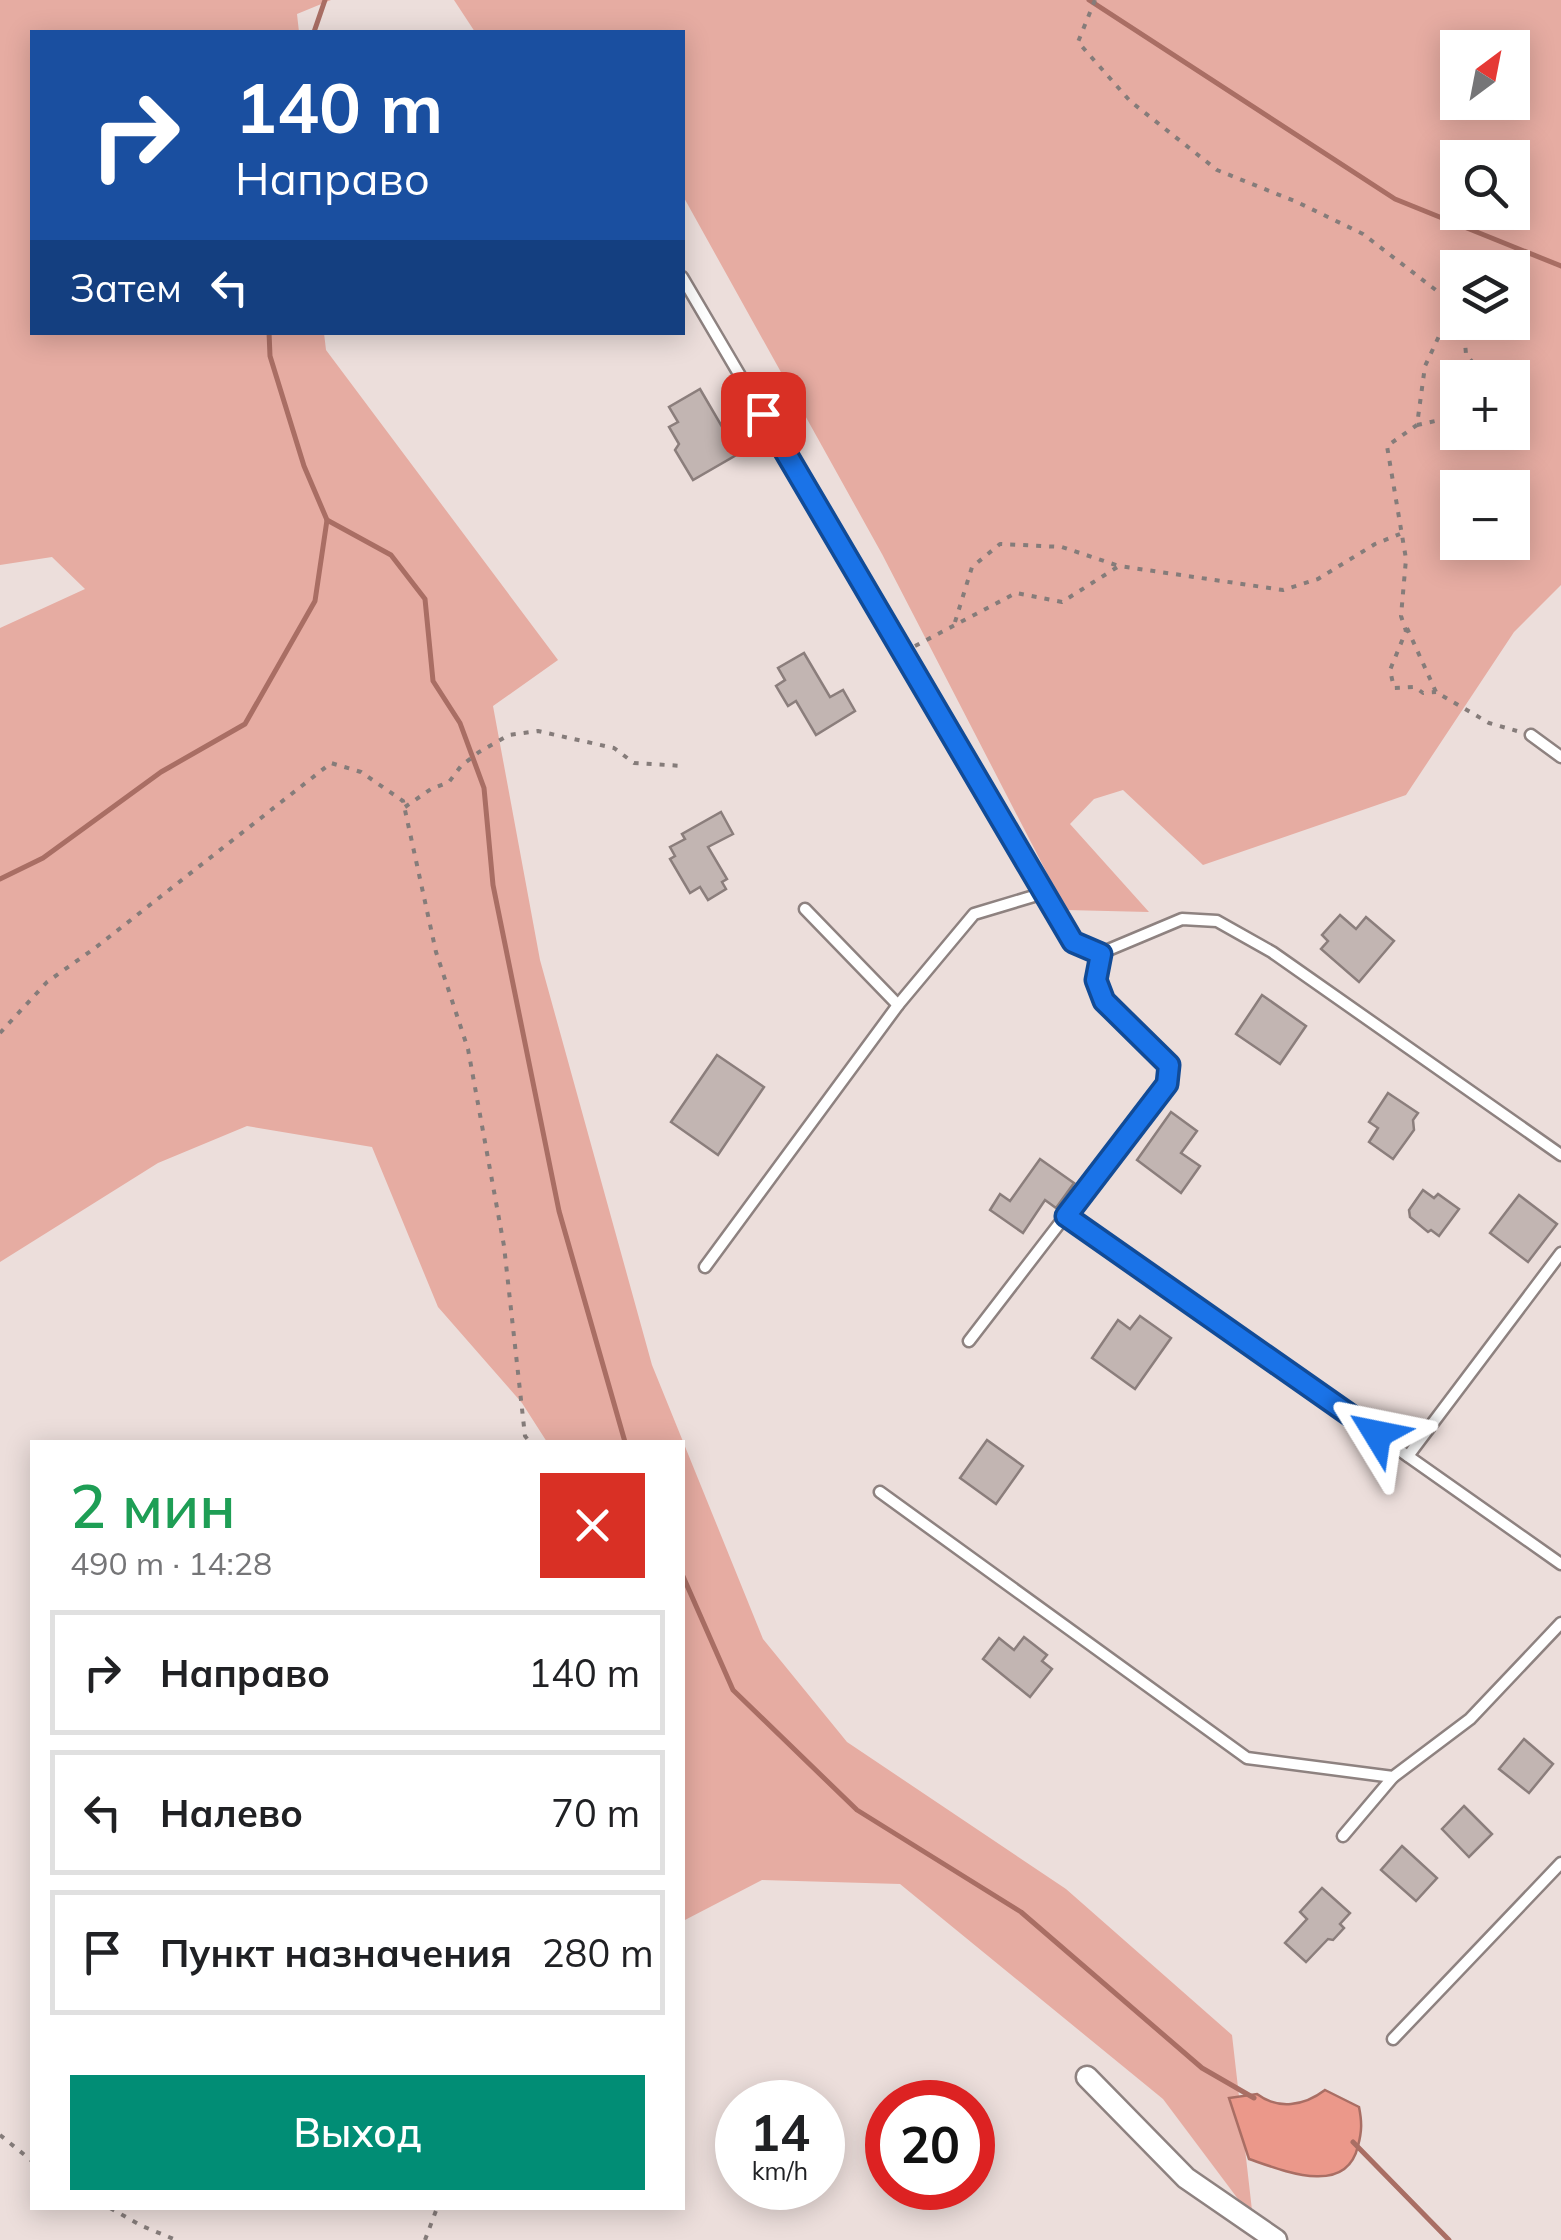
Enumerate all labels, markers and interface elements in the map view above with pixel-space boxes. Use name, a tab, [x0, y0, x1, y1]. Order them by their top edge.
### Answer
north arrow	[1440, 30, 1530, 120]
map controls	[1440, 30, 1530, 560]
text: 140 m	[235, 63, 443, 151]
icon: right	[70, 70, 200, 200]
button: search	[1440, 140, 1530, 230]
text: Направо	[235, 150, 430, 206]
button: layers	[1440, 250, 1530, 340]
icon: left	[202, 260, 257, 315]
text: Затем	[70, 264, 182, 312]
button: +	[1440, 360, 1530, 450]
pin	[721, 372, 806, 457]
icon: arrive	[736, 387, 791, 442]
button: −	[1440, 470, 1530, 560]
position arrow	[1325, 1382, 1429, 1486]
text: 2 мин	[70, 1468, 236, 1543]
button: close	[540, 1473, 645, 1578]
text: 490 m · 14:28	[70, 1543, 272, 1583]
icon: right	[75, 1645, 130, 1700]
text: Направо	[160, 1649, 330, 1697]
text: 140 m	[528, 1649, 640, 1697]
icon: left	[75, 1785, 130, 1840]
text: Налево	[160, 1789, 303, 1837]
text: 70 m	[551, 1789, 640, 1837]
icon: arrive	[75, 1925, 130, 1980]
text: Пункт назначения	[160, 1929, 512, 1977]
text: 280 m	[542, 1929, 654, 1977]
button: Выход	[70, 2075, 645, 2190]
speed limit sign: 20	[865, 2080, 995, 2210]
text: 14	[750, 2101, 810, 2164]
text: km/h	[752, 2155, 808, 2186]

